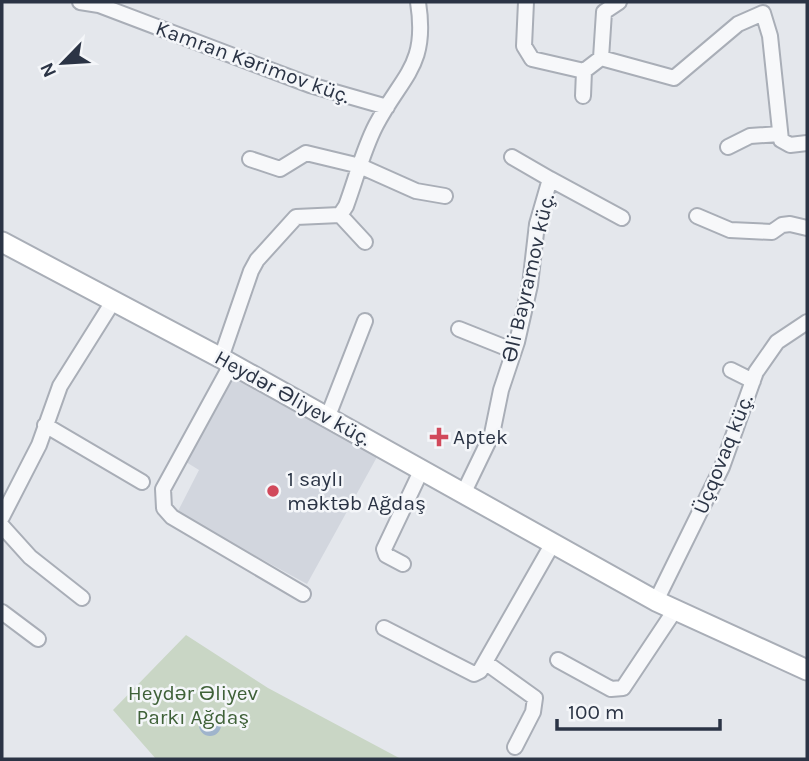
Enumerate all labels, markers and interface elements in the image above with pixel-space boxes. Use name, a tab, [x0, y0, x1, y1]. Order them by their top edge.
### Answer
street label: Kamran Kərimov küç.	[153, 16, 354, 108]
north arrow	[28, 28, 98, 98]
text: N	[36, 59, 61, 81]
street label: Əli Bayramov küç.	[497, 191, 559, 365]
street label: Heydər Əliyev küç.	[211, 345, 375, 451]
street label: Üçqovaq küç.	[688, 390, 758, 517]
place label: Aptek	[453, 425, 508, 449]
marker: Aptek	[431, 429, 447, 445]
place label: 1 saylı məktəb Ağdaş	[287, 467, 426, 515]
marker: 1 saylı məktəb Ağdaş	[265, 483, 281, 499]
park label: Heydər Əliyev Parkı Ağdaş	[128, 681, 259, 729]
scale bar	[557, 688, 720, 732]
text: 100 m	[568, 700, 625, 724]

